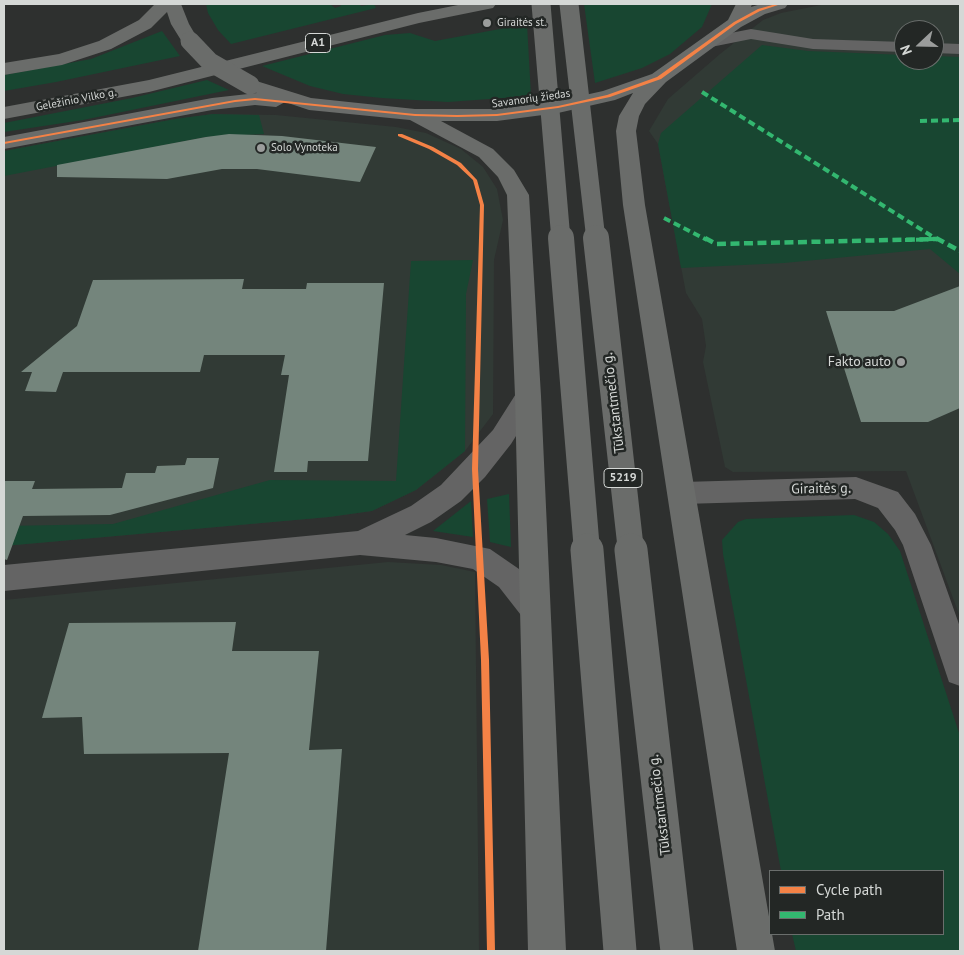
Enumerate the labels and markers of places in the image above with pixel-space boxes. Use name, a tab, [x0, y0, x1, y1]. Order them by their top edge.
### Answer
place label: Giraitės st.	[497, 16, 546, 30]
marker: Giraitės st.	[481, 17, 493, 29]
place label: Solo Vynoteka	[271, 141, 338, 155]
marker: Solo Vynoteka	[255, 142, 267, 154]
place label: Fakto auto	[828, 354, 891, 370]
marker: Fakto auto	[895, 356, 907, 368]

